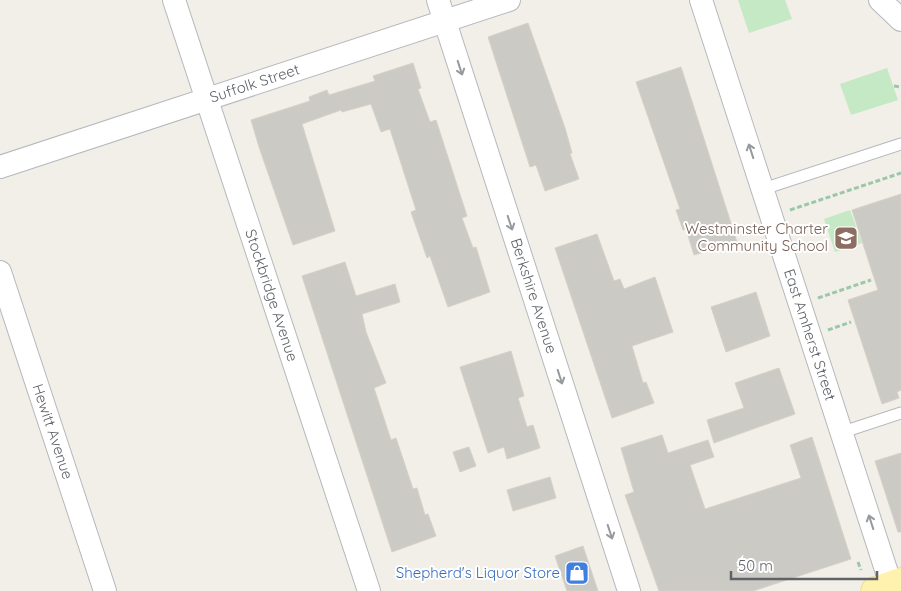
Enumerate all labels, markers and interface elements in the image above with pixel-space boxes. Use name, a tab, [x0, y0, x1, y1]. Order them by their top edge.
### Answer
street label: Suffolk Street	[207, 59, 302, 107]
one-way arrow	[456, 60, 465, 75]
one-way arrow	[746, 144, 755, 160]
one-way arrow	[506, 214, 516, 230]
place label: Westminster Charter Community School	[685, 219, 828, 255]
school or university icon: Westminster Charter Community School	[833, 225, 859, 251]
street label: Stockbridge Avenue	[241, 226, 303, 364]
street label: Berkshire Avenue	[507, 236, 562, 356]
street label: East Amherst Street	[780, 266, 840, 403]
one-way arrow	[556, 369, 566, 385]
street label: Hewitt Avenue	[28, 381, 78, 482]
one-way arrow	[866, 515, 876, 531]
one-way arrow	[606, 524, 616, 540]
scale bar	[731, 548, 877, 580]
text: 50 m	[738, 556, 773, 575]
shop icon: Shepherd's Liquor Store	[564, 560, 590, 586]
place label: Shepherd's Liquor Store	[396, 563, 560, 582]

